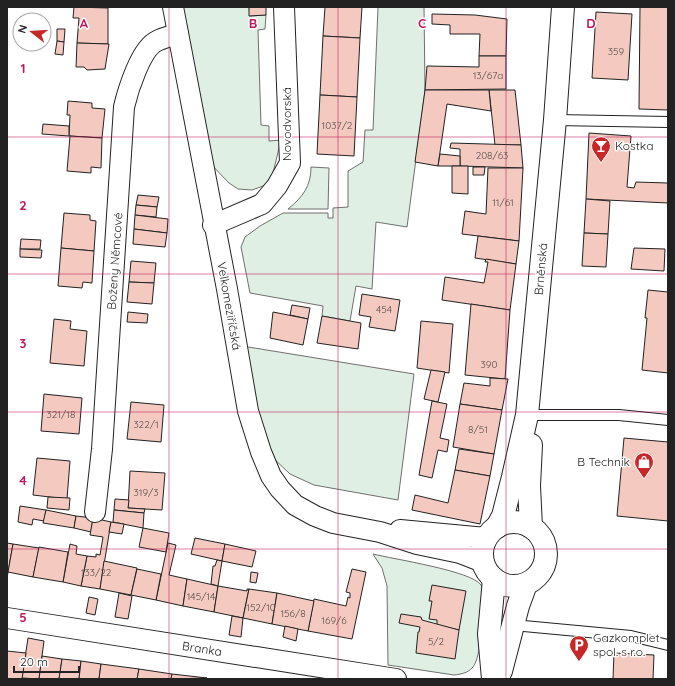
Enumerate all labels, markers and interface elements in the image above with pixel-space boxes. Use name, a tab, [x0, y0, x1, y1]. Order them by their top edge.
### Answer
north arrow	[12, 12, 52, 52]
text: A	[80, 15, 89, 31]
text: B	[249, 15, 257, 31]
text: C	[418, 15, 426, 31]
text: D	[586, 15, 596, 31]
text: N	[15, 23, 30, 35]
house number: 359	[608, 45, 625, 58]
text: 1	[20, 60, 26, 76]
house number: 13/67a	[473, 69, 503, 82]
street label: Novodvorská	[279, 87, 294, 161]
house number: 1037/2	[322, 119, 353, 132]
bar icon: Kostka	[590, 135, 612, 163]
place label: Kostka	[615, 138, 653, 153]
house number: 208/63	[476, 149, 508, 162]
house number: 11/61	[492, 196, 514, 209]
text: 2	[19, 197, 27, 213]
street label: Boženy Němcové	[104, 212, 125, 310]
street label: Brněnská	[531, 242, 550, 296]
street label: Velkomeziříčská	[214, 261, 245, 351]
house number: 454	[376, 303, 392, 316]
text: 3	[20, 335, 27, 351]
house number: 390	[481, 358, 497, 371]
house number: 321/18	[47, 408, 75, 421]
house number: 322/1	[133, 418, 159, 431]
house number: 8/51	[468, 423, 488, 436]
shop icon: B Technik	[633, 451, 655, 479]
place label: B Technik	[577, 454, 630, 469]
text: 4	[19, 472, 27, 488]
house number: 319/3	[134, 486, 158, 499]
house number: 133/22	[81, 566, 112, 579]
house number: 145/14	[187, 590, 215, 603]
house number: 152/10	[246, 601, 276, 614]
house number: 156/8	[280, 607, 306, 620]
text: 5	[19, 609, 27, 625]
house number: 169/6	[321, 614, 347, 627]
place label: Gazkomplet spol. s r.o.	[593, 630, 660, 659]
parking icon: Gazkomplet spol. s r.o.	[568, 634, 590, 662]
house number: 5/2	[428, 635, 445, 648]
street label: Branka	[181, 638, 223, 659]
scale bar	[14, 648, 79, 674]
text: 20 m	[20, 654, 48, 669]

